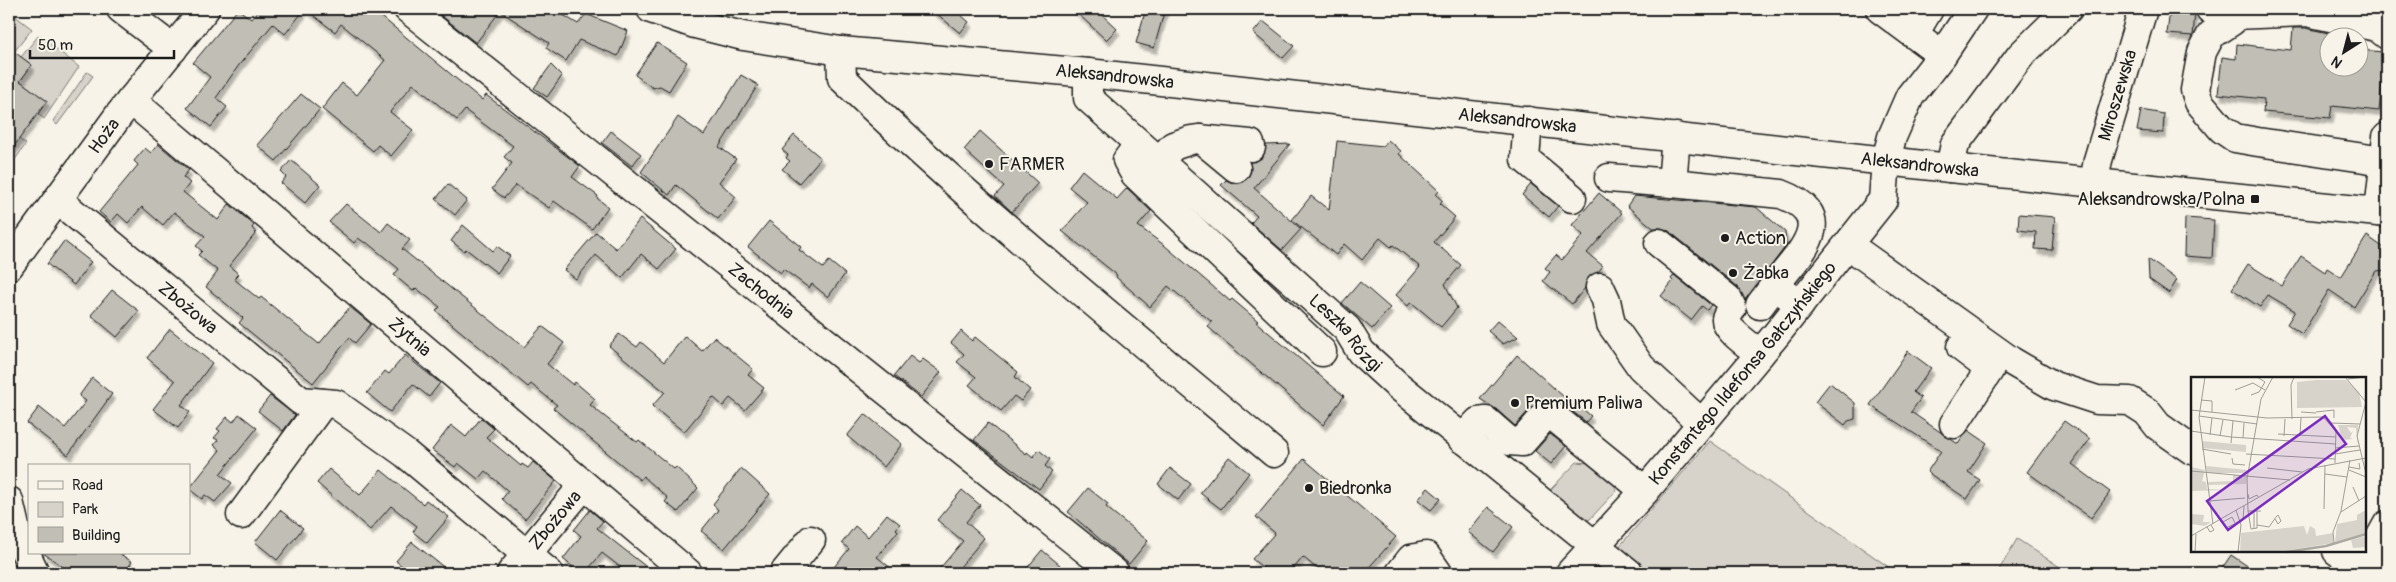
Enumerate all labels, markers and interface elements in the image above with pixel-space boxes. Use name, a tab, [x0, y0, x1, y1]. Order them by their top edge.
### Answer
scale bar	[30, 28, 174, 60]
north arrow	[2318, 28, 2368, 78]
text: 50 m	[38, 36, 73, 55]
street label: Miroszewska	[2093, 47, 2142, 144]
text: N	[2328, 52, 2345, 72]
street label: Aleksandrowska	[1055, 59, 1175, 94]
street label: Aleksandrowska	[1457, 102, 1578, 138]
street label: Hoża	[83, 113, 125, 158]
street label: Aleksandrowska	[1859, 147, 1980, 182]
place label: FARMER	[999, 153, 1065, 176]
marker: FARMER	[983, 158, 995, 170]
place label: Aleksandrowska/Polna	[2077, 188, 2245, 211]
marker: Aleksandrowska/Polna	[2249, 193, 2261, 205]
place label: Action	[1735, 227, 1786, 250]
marker: Action	[1719, 232, 1731, 244]
street label: Konstantego Ildefonsa Gałczyńskiego	[1643, 256, 1841, 490]
street label: Zachodnia	[723, 257, 799, 324]
place label: Żabka	[1743, 262, 1789, 285]
marker: Żabka	[1727, 267, 1739, 279]
street label: Zbożowa	[154, 276, 223, 339]
street label: Leszka Rózgi	[1304, 289, 1387, 377]
street label: Żytnia	[384, 312, 436, 362]
inset map	[2191, 377, 2366, 552]
place label: Premium Paliwa	[1525, 392, 1643, 415]
marker: Premium Paliwa	[1509, 397, 1521, 409]
legend	[28, 464, 190, 554]
text: Road	[72, 476, 103, 495]
place label: Biedronka	[1319, 477, 1392, 500]
marker: Biedronka	[1303, 482, 1315, 494]
street label: Zbożowa	[524, 485, 586, 554]
text: Park	[72, 500, 99, 519]
text: Building	[72, 526, 120, 545]

